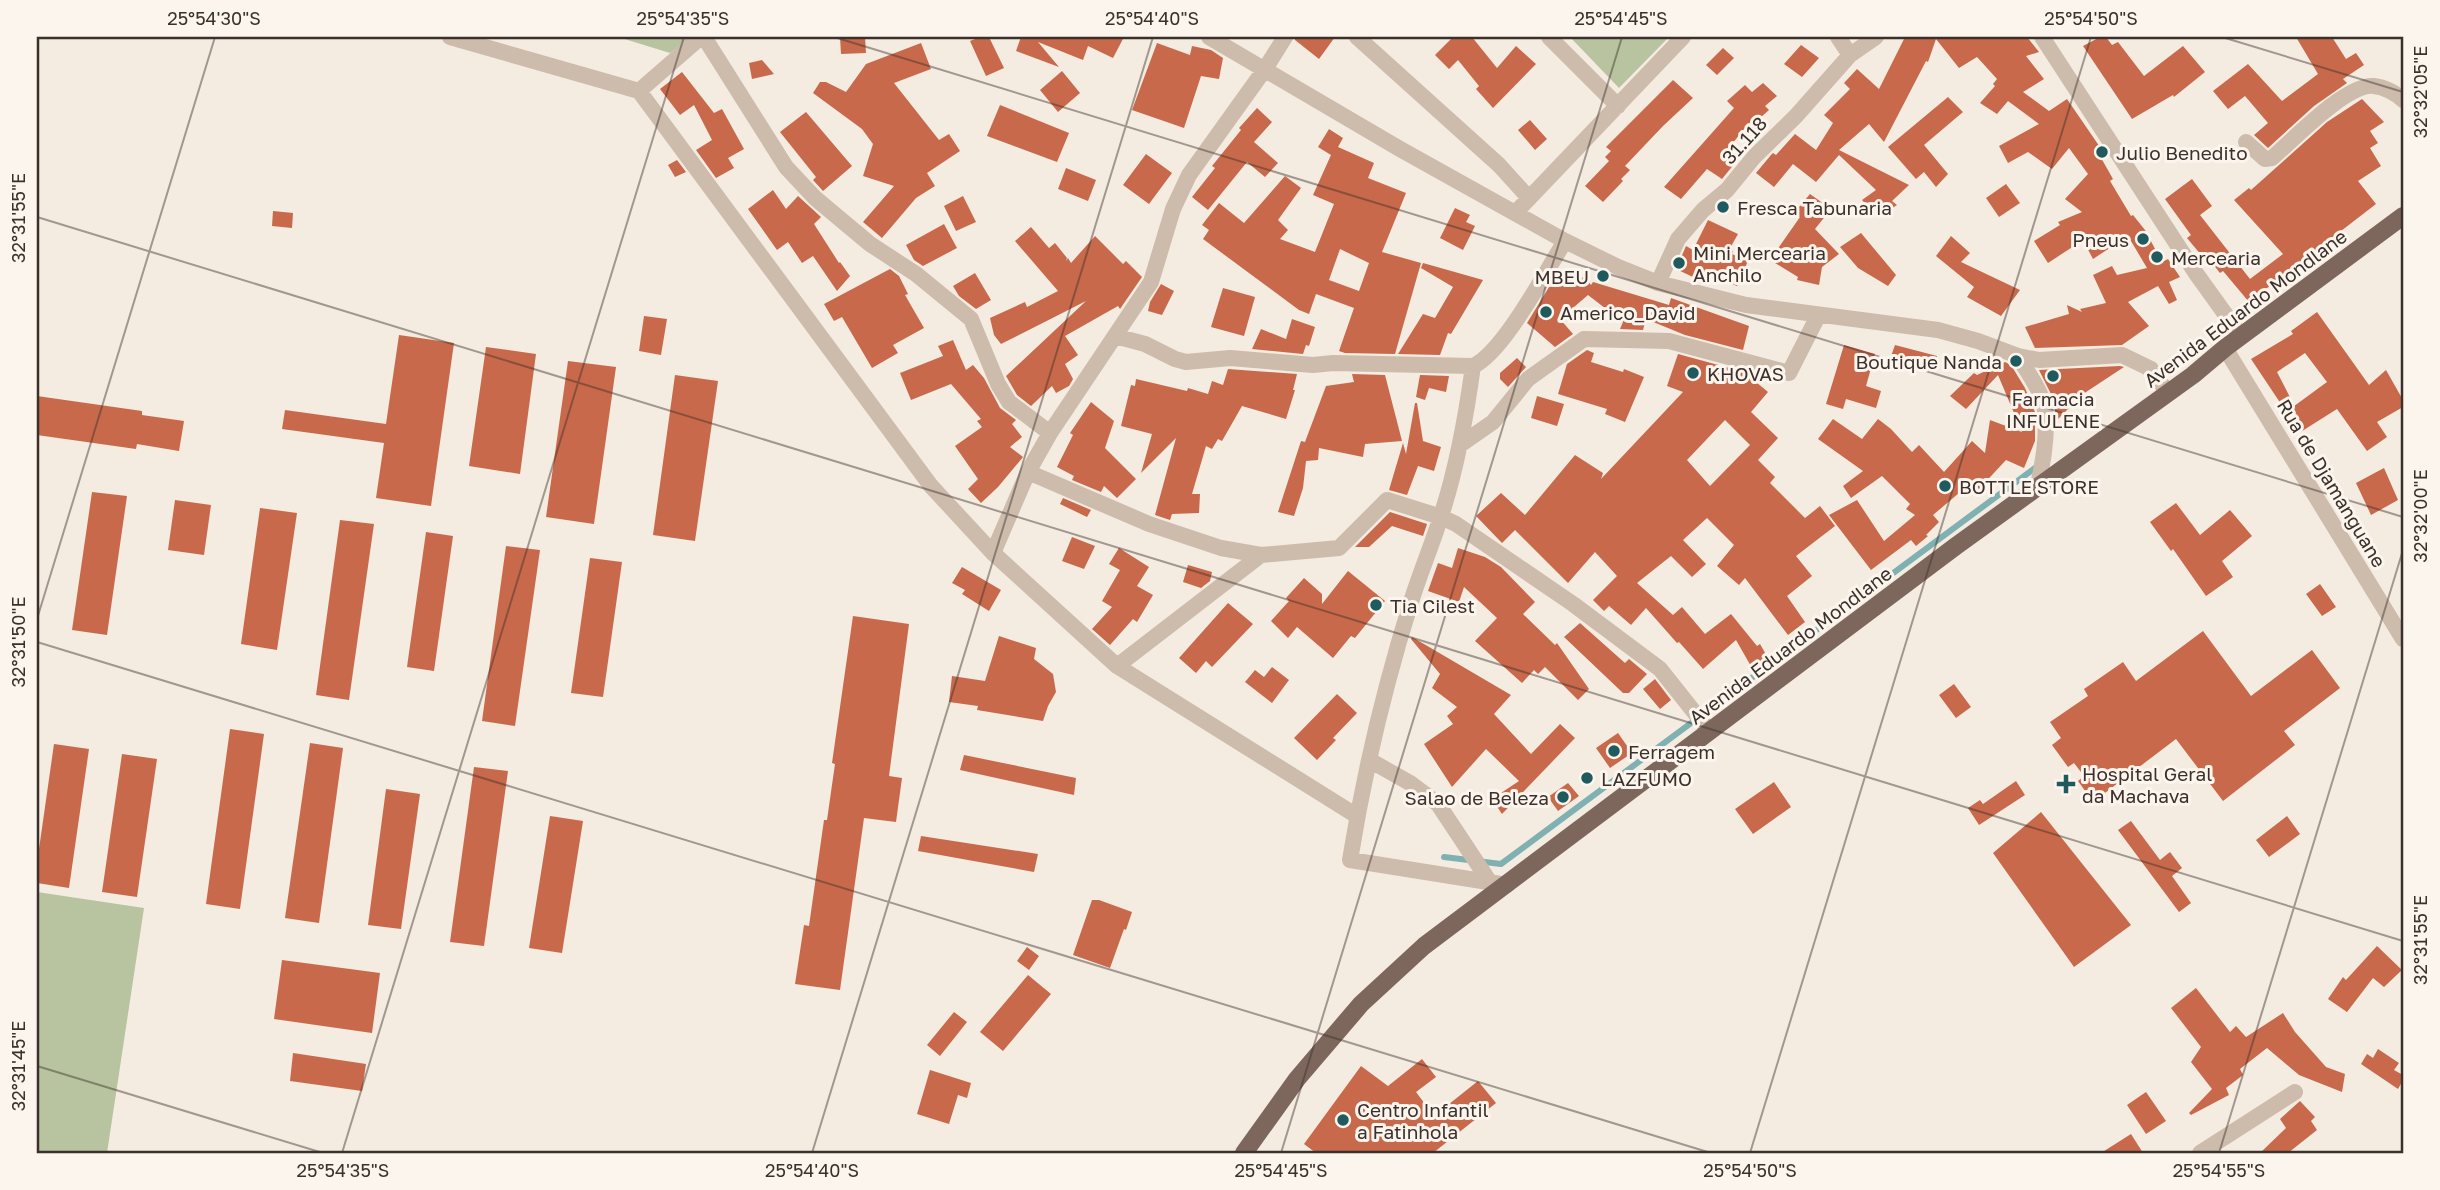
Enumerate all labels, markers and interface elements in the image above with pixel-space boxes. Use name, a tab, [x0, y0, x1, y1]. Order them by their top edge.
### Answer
text: 25°54'30"S	[167, 7, 261, 29]
text: 25°54'35"S	[637, 7, 729, 29]
text: 25°54'40"S	[1105, 7, 1199, 29]
text: 25°54'45"S	[1574, 7, 1668, 29]
text: 25°54'50"S	[2044, 7, 2138, 29]
text: 32°32'05"E	[2409, 46, 2431, 138]
street label: 31.118	[1717, 111, 1771, 169]
place label: Julio Benedito	[2116, 141, 2248, 164]
marker: Julio Benedito	[2094, 144, 2110, 160]
text: 32°31'55"E	[7, 173, 29, 263]
place label: Fresca Tabunaria	[1737, 196, 1892, 219]
marker: Fresca Tabunaria	[1715, 199, 1731, 215]
street label: Avenida Eduardo Mondlane	[2139, 224, 2351, 392]
place label: Pneus	[2072, 228, 2129, 251]
marker: Pneus	[2135, 231, 2151, 247]
place label: Mini Mercearia Anchilo	[1693, 241, 1826, 286]
place label: Mercearia	[2171, 246, 2261, 269]
marker: Mercearia	[2149, 249, 2165, 265]
marker: Mini Mercearia Anchilo	[1671, 255, 1687, 271]
place label: MBEU	[1534, 265, 1589, 288]
marker: MBEU	[1595, 268, 1611, 284]
place label: Americo_David	[1560, 301, 1695, 324]
marker: Americo_David	[1538, 304, 1554, 320]
place label: Boutique Nanda	[1855, 350, 2002, 373]
marker: Boutique Nanda	[2008, 353, 2024, 369]
place label: KHOVAS	[1707, 362, 1784, 385]
marker: KHOVAS	[1685, 365, 1701, 381]
marker: Farmacia INFULENE	[2045, 368, 2061, 384]
place label: Farmacia INFULENE	[2006, 387, 2100, 432]
street label: Rua de Djamanguane	[2273, 395, 2391, 571]
text: 32°32'00"E	[2409, 469, 2431, 563]
place label: BOTTLE STORE	[1959, 475, 2099, 498]
marker: BOTTLE STORE	[1937, 478, 1953, 494]
street label: Avenida Eduardo Mondlane	[1684, 561, 1896, 729]
place label: Tia Cilest	[1390, 594, 1475, 617]
text: 32°31'50"E	[7, 597, 29, 687]
marker: Tia Cilest	[1368, 597, 1384, 613]
place label: Ferragem	[1628, 740, 1715, 763]
marker: Ferragem	[1606, 743, 1622, 759]
place label: Hospital Geral da Machava	[2082, 762, 2212, 807]
place label: LAZFUMO	[1601, 767, 1692, 790]
marker: LAZFUMO	[1579, 770, 1595, 786]
marker: Hospital Geral da Machava	[2056, 774, 2076, 794]
place label: Salao de Beleza	[1405, 786, 1549, 809]
marker: Salao de Beleza	[1555, 789, 1571, 805]
text: 32°31'55"E	[2409, 895, 2431, 985]
text: 32°31'45"E	[7, 1021, 29, 1111]
place label: Centro Infantil a Fatinhola	[1357, 1098, 1489, 1143]
marker: Centro Infantil a Fatinhola	[1335, 1112, 1351, 1128]
text: 25°54'35"S	[297, 1159, 389, 1181]
text: 25°54'40"S	[765, 1159, 859, 1181]
text: 25°54'45"S	[1234, 1159, 1328, 1181]
text: 25°54'50"S	[1703, 1159, 1797, 1181]
text: 25°54'55"S	[2173, 1159, 2265, 1181]

